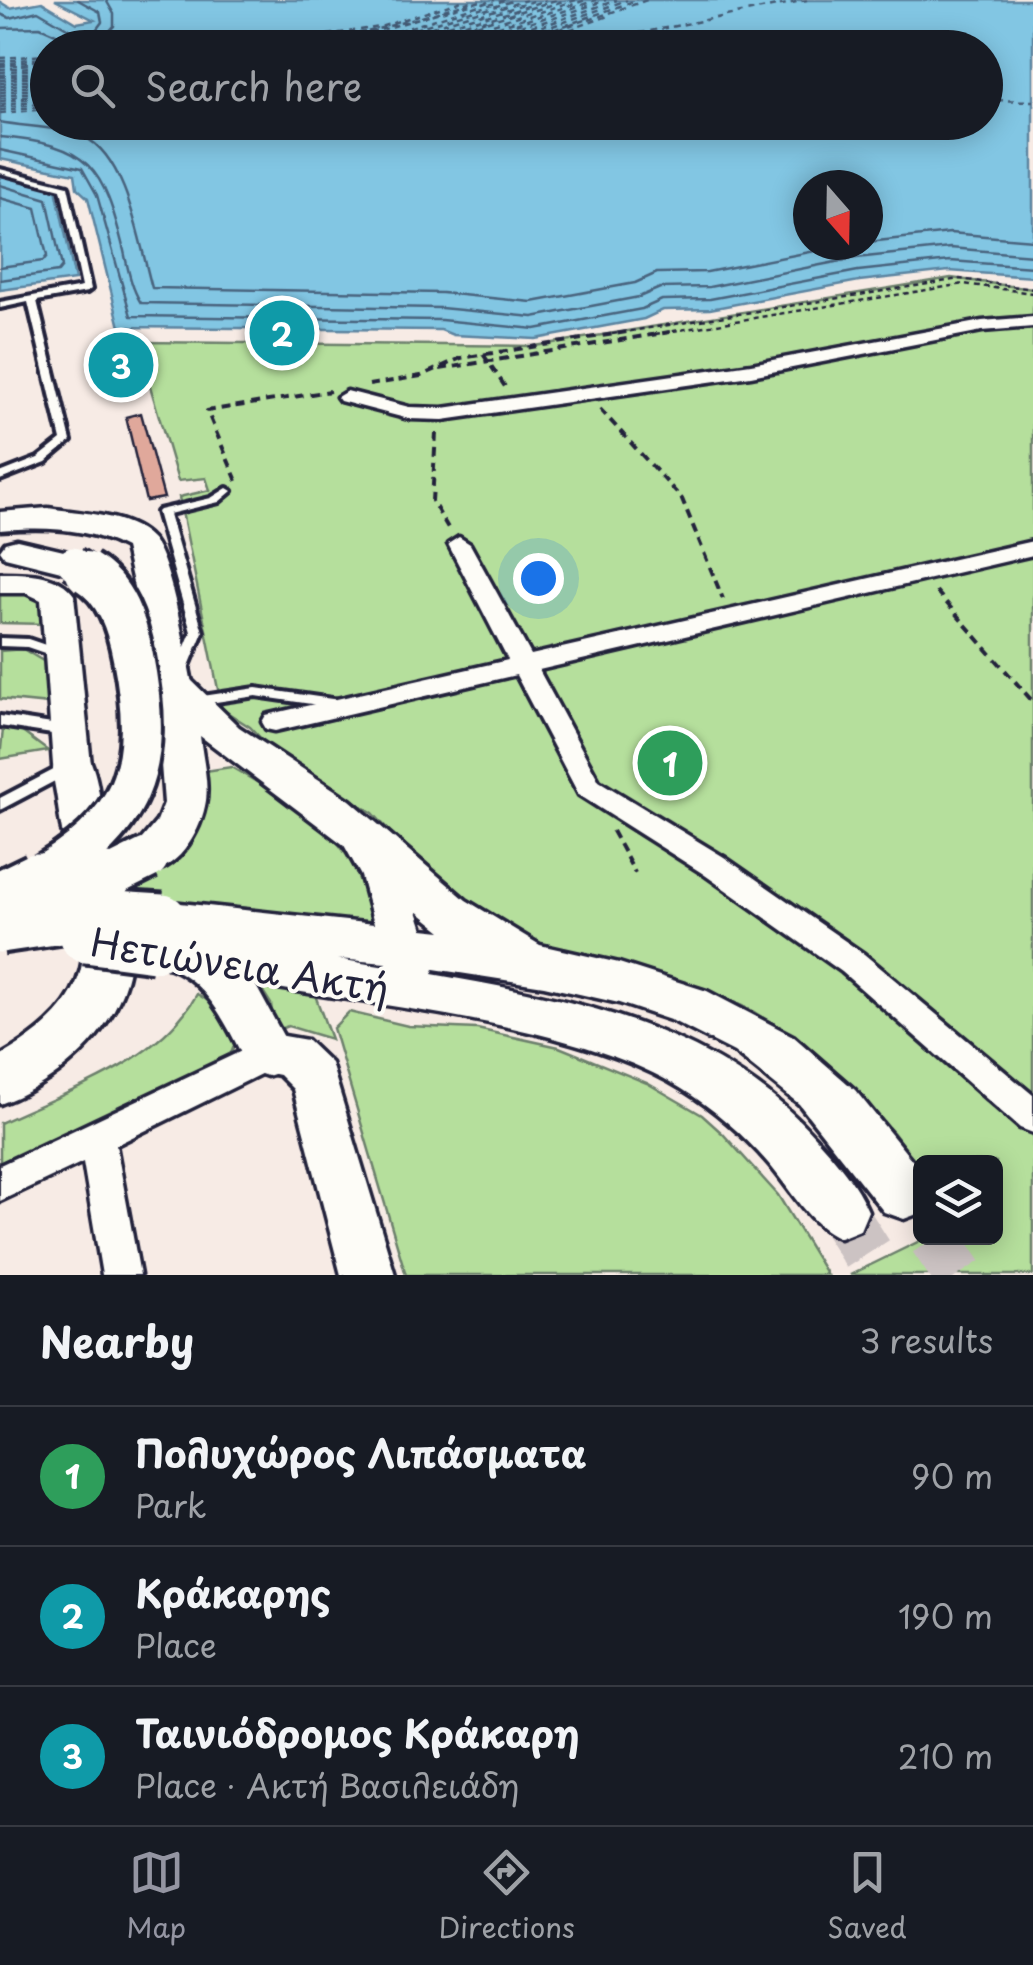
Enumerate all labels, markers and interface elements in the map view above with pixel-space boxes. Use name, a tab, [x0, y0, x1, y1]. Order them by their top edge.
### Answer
search box	[30, 30, 1003, 140]
text: Search here	[145, 57, 362, 114]
icon: search	[65, 58, 120, 113]
north arrow	[793, 170, 883, 260]
pin: 2	[250, 296, 314, 370]
pin: 3	[88, 328, 154, 402]
your location	[513, 553, 564, 604]
pin: 1	[638, 726, 702, 800]
street label: Ηετιώνεια Ακτή	[87, 912, 393, 1016]
map controls	[913, 1155, 1003, 1245]
button: layers	[913, 1155, 1003, 1245]
text: Nearby	[40, 1309, 194, 1372]
text: 3 results	[859, 1316, 993, 1364]
text: Πολυχώρος Λιπάσματα	[135, 1424, 586, 1481]
text: 1	[65, 1452, 80, 1500]
text: 90 m	[911, 1452, 993, 1500]
text: Park	[135, 1481, 207, 1529]
text: Κράκαρης	[135, 1564, 331, 1621]
text: 2	[61, 1592, 84, 1640]
text: 190 m	[898, 1592, 993, 1640]
text: Place	[135, 1621, 217, 1669]
text: Ταινιόδρομος Κράκαρη	[135, 1704, 580, 1761]
text: 3	[62, 1732, 83, 1780]
text: 210 m	[898, 1732, 993, 1780]
text: Place · Ακτή Βασιλειάδη	[135, 1761, 520, 1809]
tab: Map	[126, 1845, 186, 1948]
tab: Directions	[439, 1845, 575, 1948]
tab: Saved	[827, 1845, 907, 1948]

